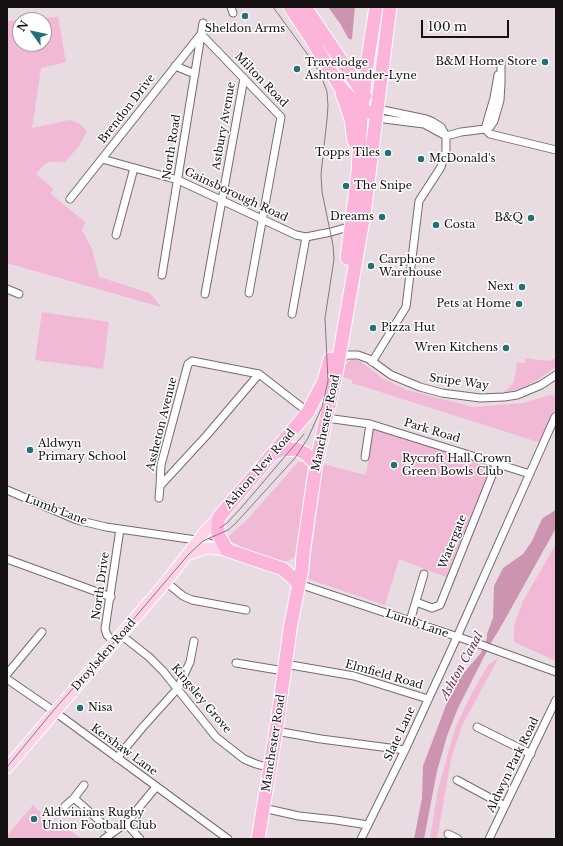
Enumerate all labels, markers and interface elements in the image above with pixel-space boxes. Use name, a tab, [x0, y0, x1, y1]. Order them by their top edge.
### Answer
marker: Sheldon Arms	[240, 11, 250, 21]
north arrow	[12, 12, 52, 52]
scale bar	[423, 12, 511, 38]
text: N	[14, 18, 31, 34]
text: 100 m	[428, 19, 467, 34]
place label: Sheldon Arms	[205, 22, 285, 36]
street label: Milton Road	[232, 50, 290, 110]
place label: B&M Home Store	[436, 55, 537, 69]
place label: Travelodge Ashton-under-Lyne	[305, 56, 417, 82]
marker: B&M Home Store	[540, 57, 550, 67]
marker: Travelodge Ashton-under-Lyne	[292, 64, 302, 74]
street label: Brendon Drive	[96, 72, 158, 146]
street label: Astbury Avenue	[210, 81, 238, 171]
street label: North Road	[160, 113, 184, 181]
place label: Topps Tiles	[315, 146, 380, 160]
marker: Topps Tiles	[383, 148, 393, 158]
place label: McDonald's	[429, 152, 495, 166]
marker: McDonald's	[416, 154, 426, 164]
street label: Gainsborough Road	[182, 165, 290, 225]
place label: The Snipe	[354, 179, 412, 193]
marker: The Snipe	[341, 181, 351, 191]
place label: Dreams	[330, 210, 374, 224]
place label: B&Q	[494, 211, 523, 225]
marker: Dreams	[377, 212, 387, 222]
marker: B&Q	[526, 213, 536, 223]
place label: Costa	[444, 218, 475, 232]
marker: Costa	[431, 220, 441, 230]
place label: Carphone Warehouse	[379, 253, 442, 279]
marker: Carphone Warehouse	[366, 261, 376, 271]
place label: Next	[487, 280, 514, 294]
marker: Next	[517, 282, 527, 292]
place label: Pets at Home	[437, 297, 511, 311]
marker: Pets at Home	[514, 299, 524, 309]
place label: Pizza Hut	[381, 321, 435, 335]
marker: Pizza Hut	[368, 323, 378, 333]
place label: Wren Kitchens	[415, 341, 498, 355]
marker: Wren Kitchens	[501, 343, 511, 353]
street label: Snipe Way	[428, 371, 490, 393]
street label: Manchester Road	[309, 373, 343, 473]
street label: Assheton Avenue	[144, 376, 180, 472]
street label: Park Road	[402, 416, 462, 446]
street label: Ashton New Road	[222, 427, 298, 511]
place label: Aldwyn Primary School	[38, 437, 126, 463]
marker: Aldwyn Primary School	[25, 445, 35, 455]
place label: Rycroft Hall Crown Green Bowls Club	[402, 452, 512, 478]
marker: Rycroft Hall Crown Green Bowls Club	[389, 460, 399, 470]
street label: Lumb Lane	[23, 492, 89, 528]
street label: Watergate	[436, 513, 470, 571]
street label: North Drive	[90, 551, 112, 621]
street label: Lumb Lane	[384, 607, 450, 641]
street label: Droylsden Road	[69, 616, 139, 694]
water label: Ashton Canal	[437, 630, 487, 702]
street label: Elmfield Road	[344, 658, 424, 692]
street label: Kingsley Grove	[168, 662, 234, 736]
street label: Manchester Road	[260, 693, 288, 793]
place label: Nisa	[88, 701, 113, 715]
marker: Nisa	[75, 703, 85, 713]
street label: Slate Lane	[382, 705, 418, 763]
street label: Aldwyn Park Road	[484, 715, 542, 815]
street label: Kershaw Lane	[88, 721, 160, 779]
place label: Aldwinians Rugby Union Football Club	[42, 806, 156, 832]
marker: Aldwinians Rugby Union Football Club	[29, 814, 39, 824]

